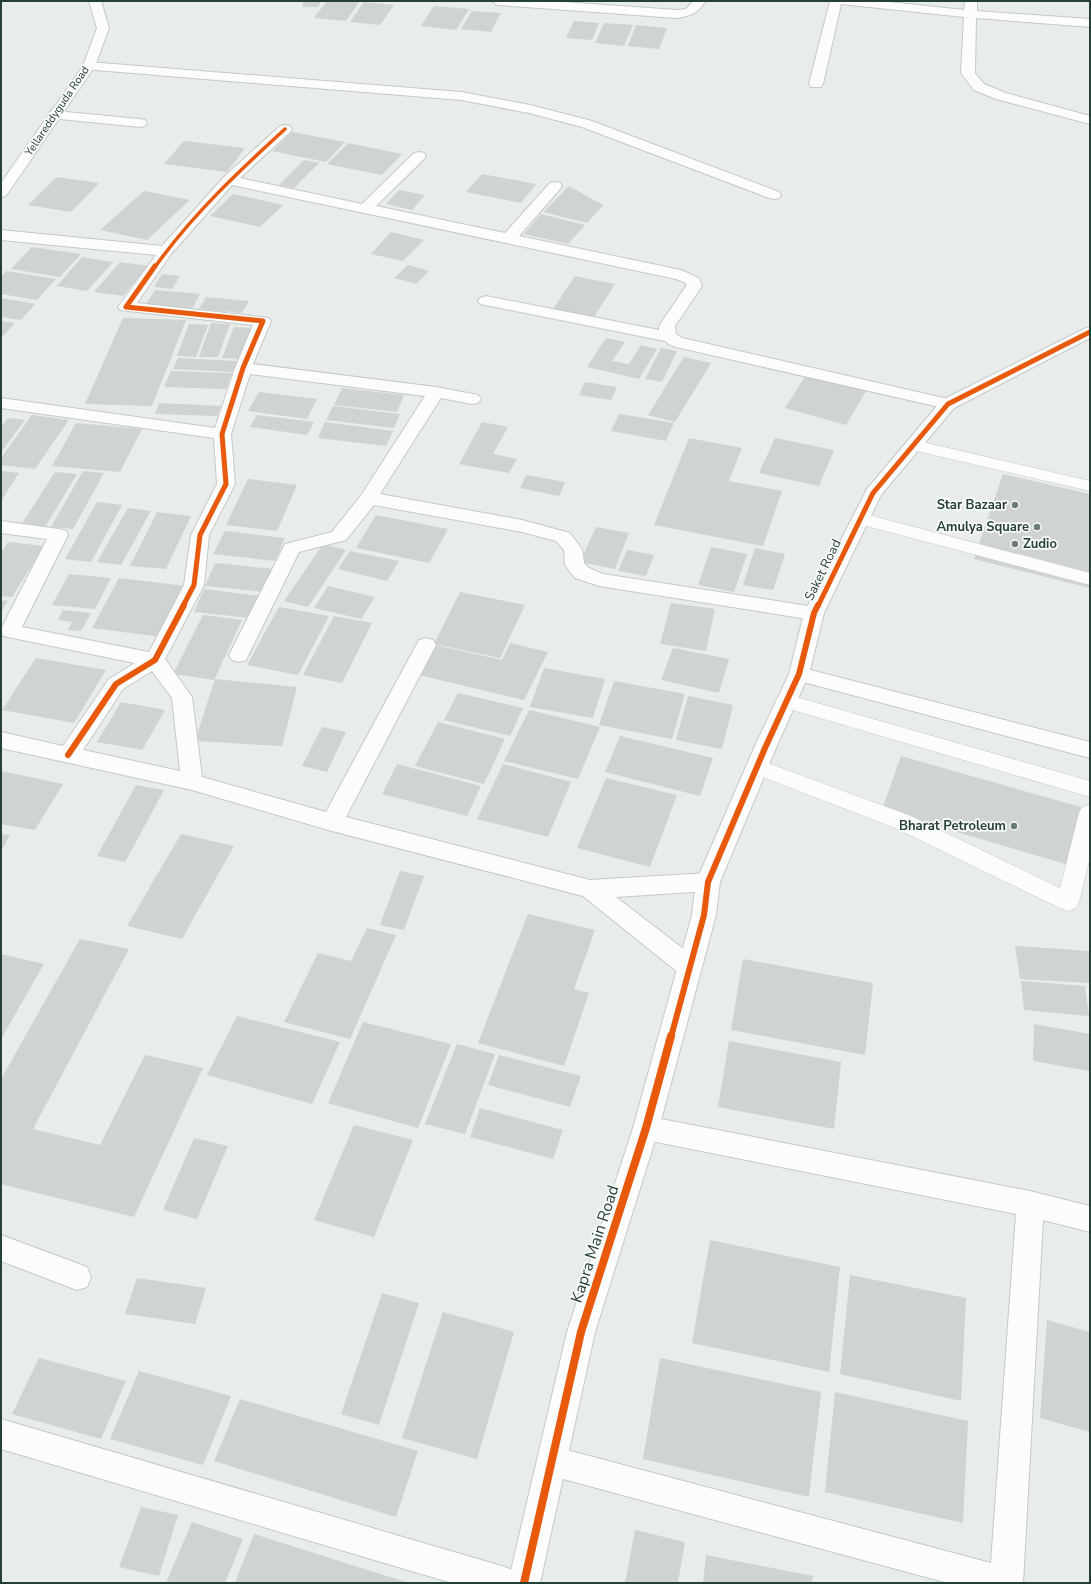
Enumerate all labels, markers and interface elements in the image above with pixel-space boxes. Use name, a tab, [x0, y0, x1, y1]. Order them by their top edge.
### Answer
street label: Yellareddyguda Road	[21, 63, 93, 160]
place label: Star Bazaar	[937, 496, 1008, 514]
marker: Star Bazaar	[1010, 500, 1020, 510]
place label: Amulya Square	[936, 518, 1029, 536]
marker: Amulya Square	[1032, 522, 1042, 532]
place label: Zudio	[1023, 535, 1057, 553]
street label: Saket Road	[800, 536, 846, 604]
marker: Zudio	[1010, 539, 1020, 549]
place label: Bharat Petroleum	[899, 817, 1006, 835]
marker: Bharat Petroleum	[1009, 821, 1019, 831]
street label: Kapra Main Road	[566, 1182, 624, 1306]

